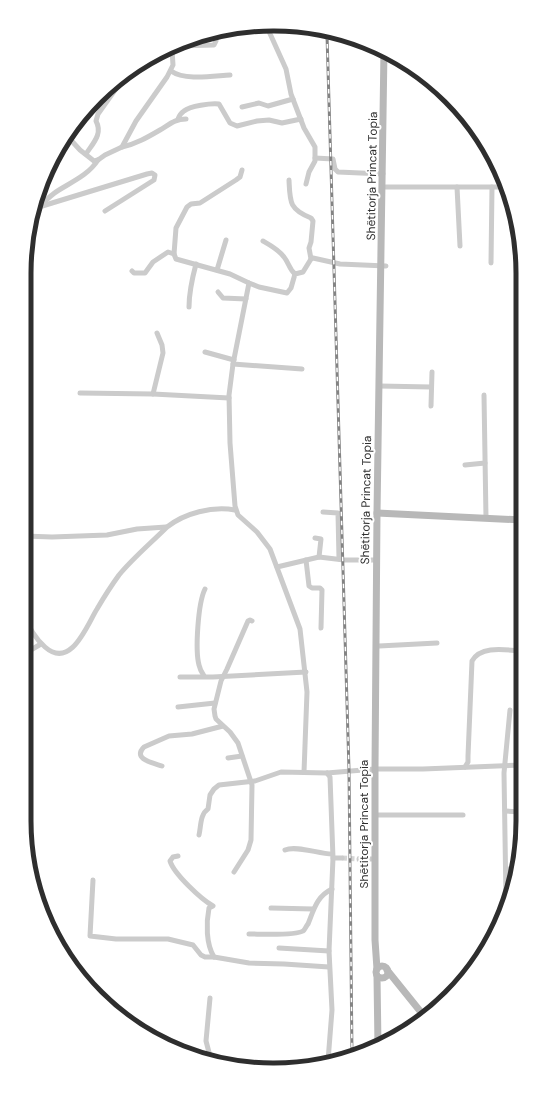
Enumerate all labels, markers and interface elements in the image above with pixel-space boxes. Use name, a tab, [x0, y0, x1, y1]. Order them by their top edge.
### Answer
street label: Shëtitorja Princat Topia	[363, 111, 381, 241]
street label: Shëtitorja Princat Topia	[357, 435, 375, 565]
street label: Shëtitorja Princat Topia	[356, 760, 372, 888]

